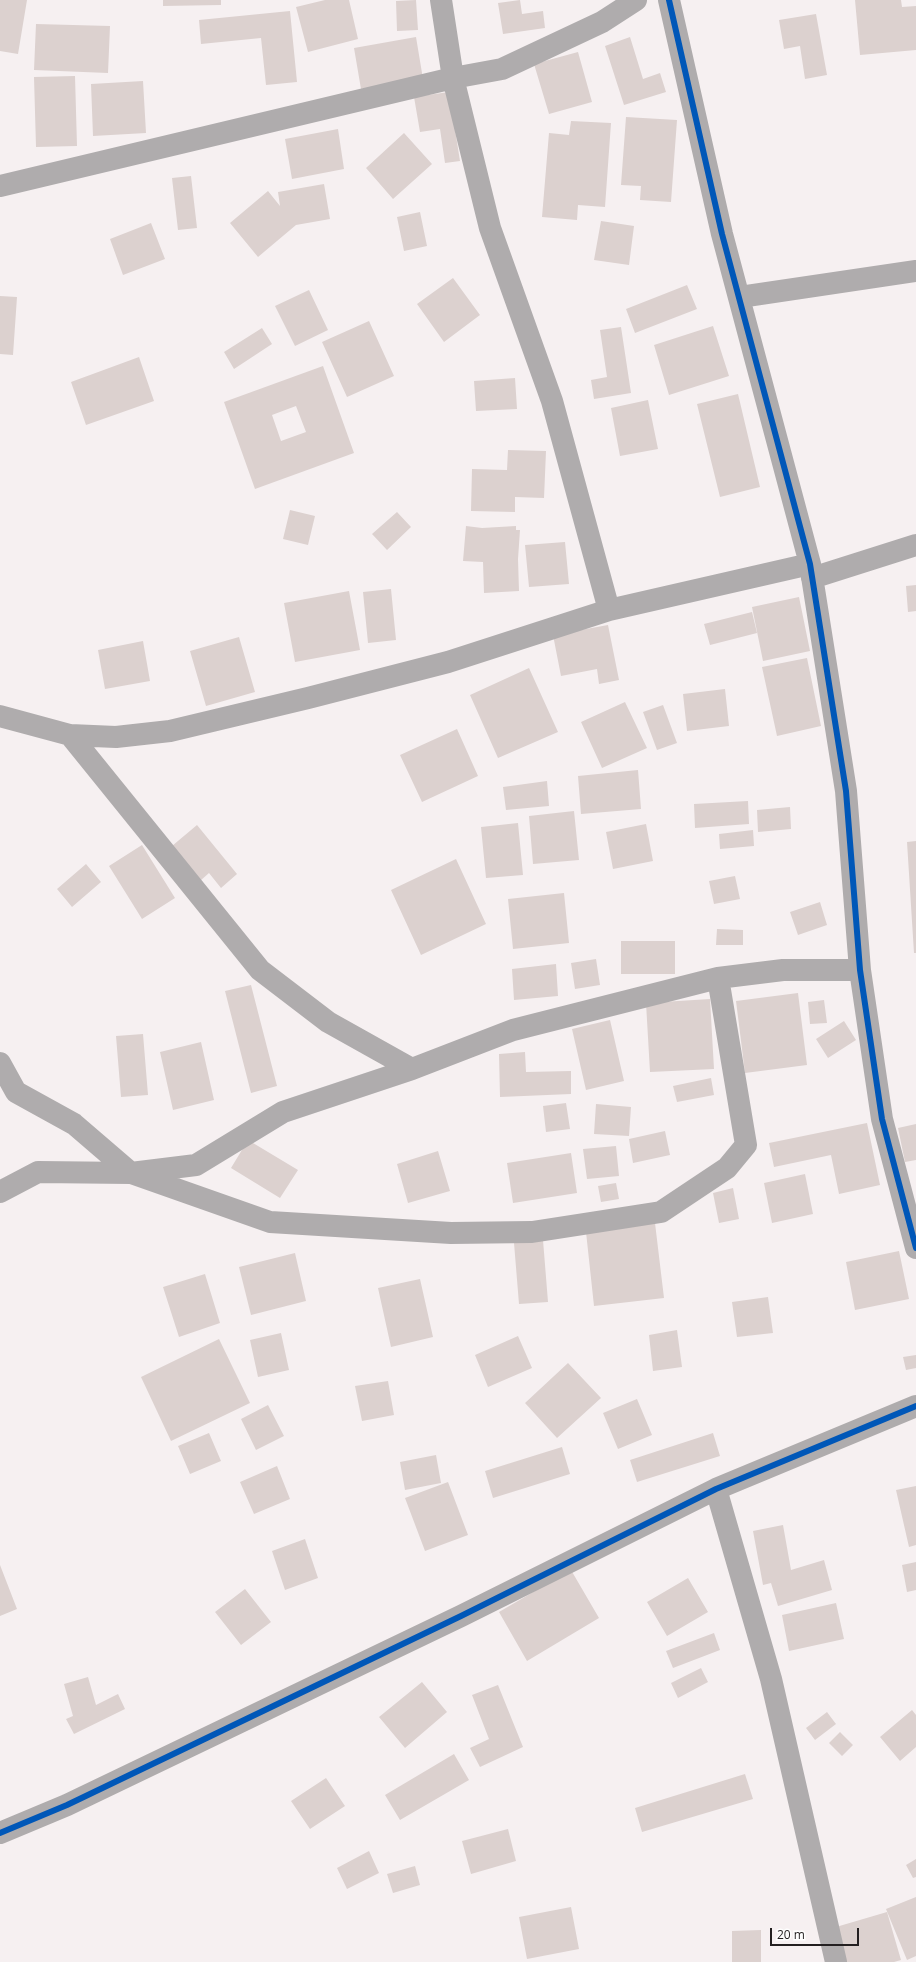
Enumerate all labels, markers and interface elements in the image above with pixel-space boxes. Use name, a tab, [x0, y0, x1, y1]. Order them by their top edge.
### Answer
scale bar	[772, 1920, 861, 1946]
text: 20 m	[777, 1926, 805, 1943]

